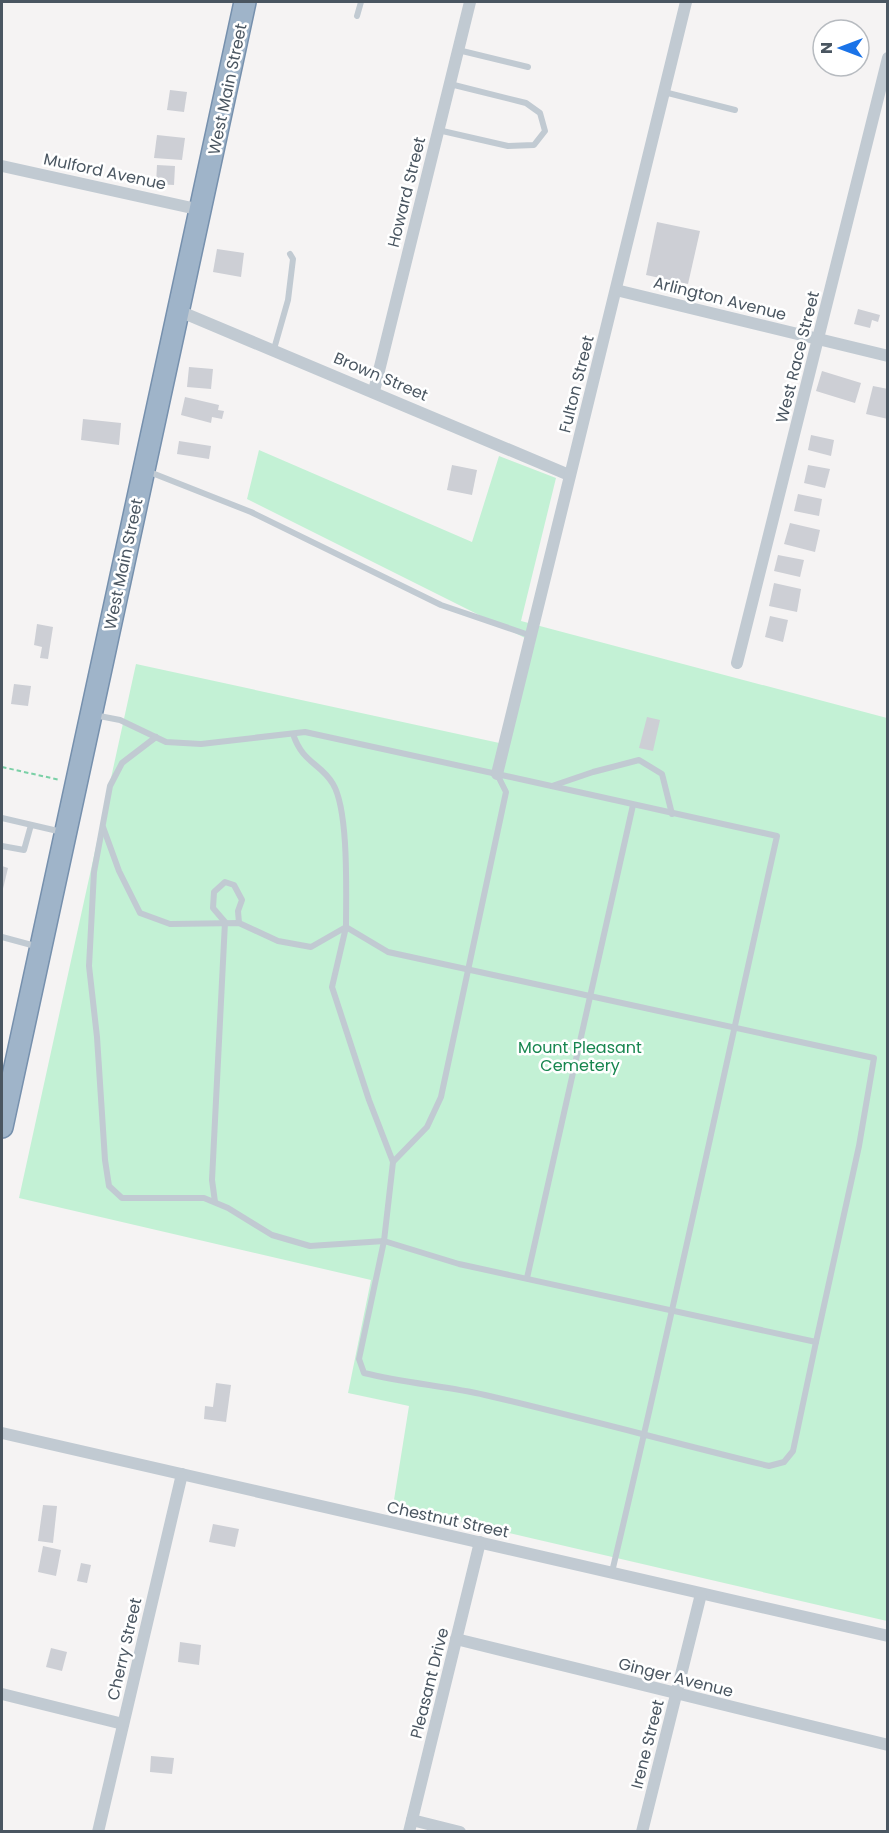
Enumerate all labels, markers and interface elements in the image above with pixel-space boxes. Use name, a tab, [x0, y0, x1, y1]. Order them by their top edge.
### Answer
north arrow	[811, 18, 871, 78]
street label: West Main Street	[202, 21, 253, 157]
text: N	[815, 42, 838, 54]
street label: Howard Street	[382, 134, 431, 250]
street label: Mulford Avenue	[42, 147, 168, 196]
street label: Arlington Avenue	[651, 271, 789, 326]
street label: West Race Street	[770, 289, 825, 426]
street label: Fulton Street	[553, 333, 600, 435]
street label: Brown Street	[330, 346, 432, 407]
street label: West Main Street	[98, 496, 149, 632]
park label: Mount Pleasant Cemetery	[518, 1036, 642, 1077]
street label: Chestnut Street	[385, 1495, 511, 1544]
street label: Cherry Street	[102, 1595, 147, 1703]
street label: Pleasant Drive	[405, 1625, 454, 1741]
street label: Ginger Avenue	[616, 1652, 736, 1703]
street label: Irene Street	[625, 1697, 670, 1791]

